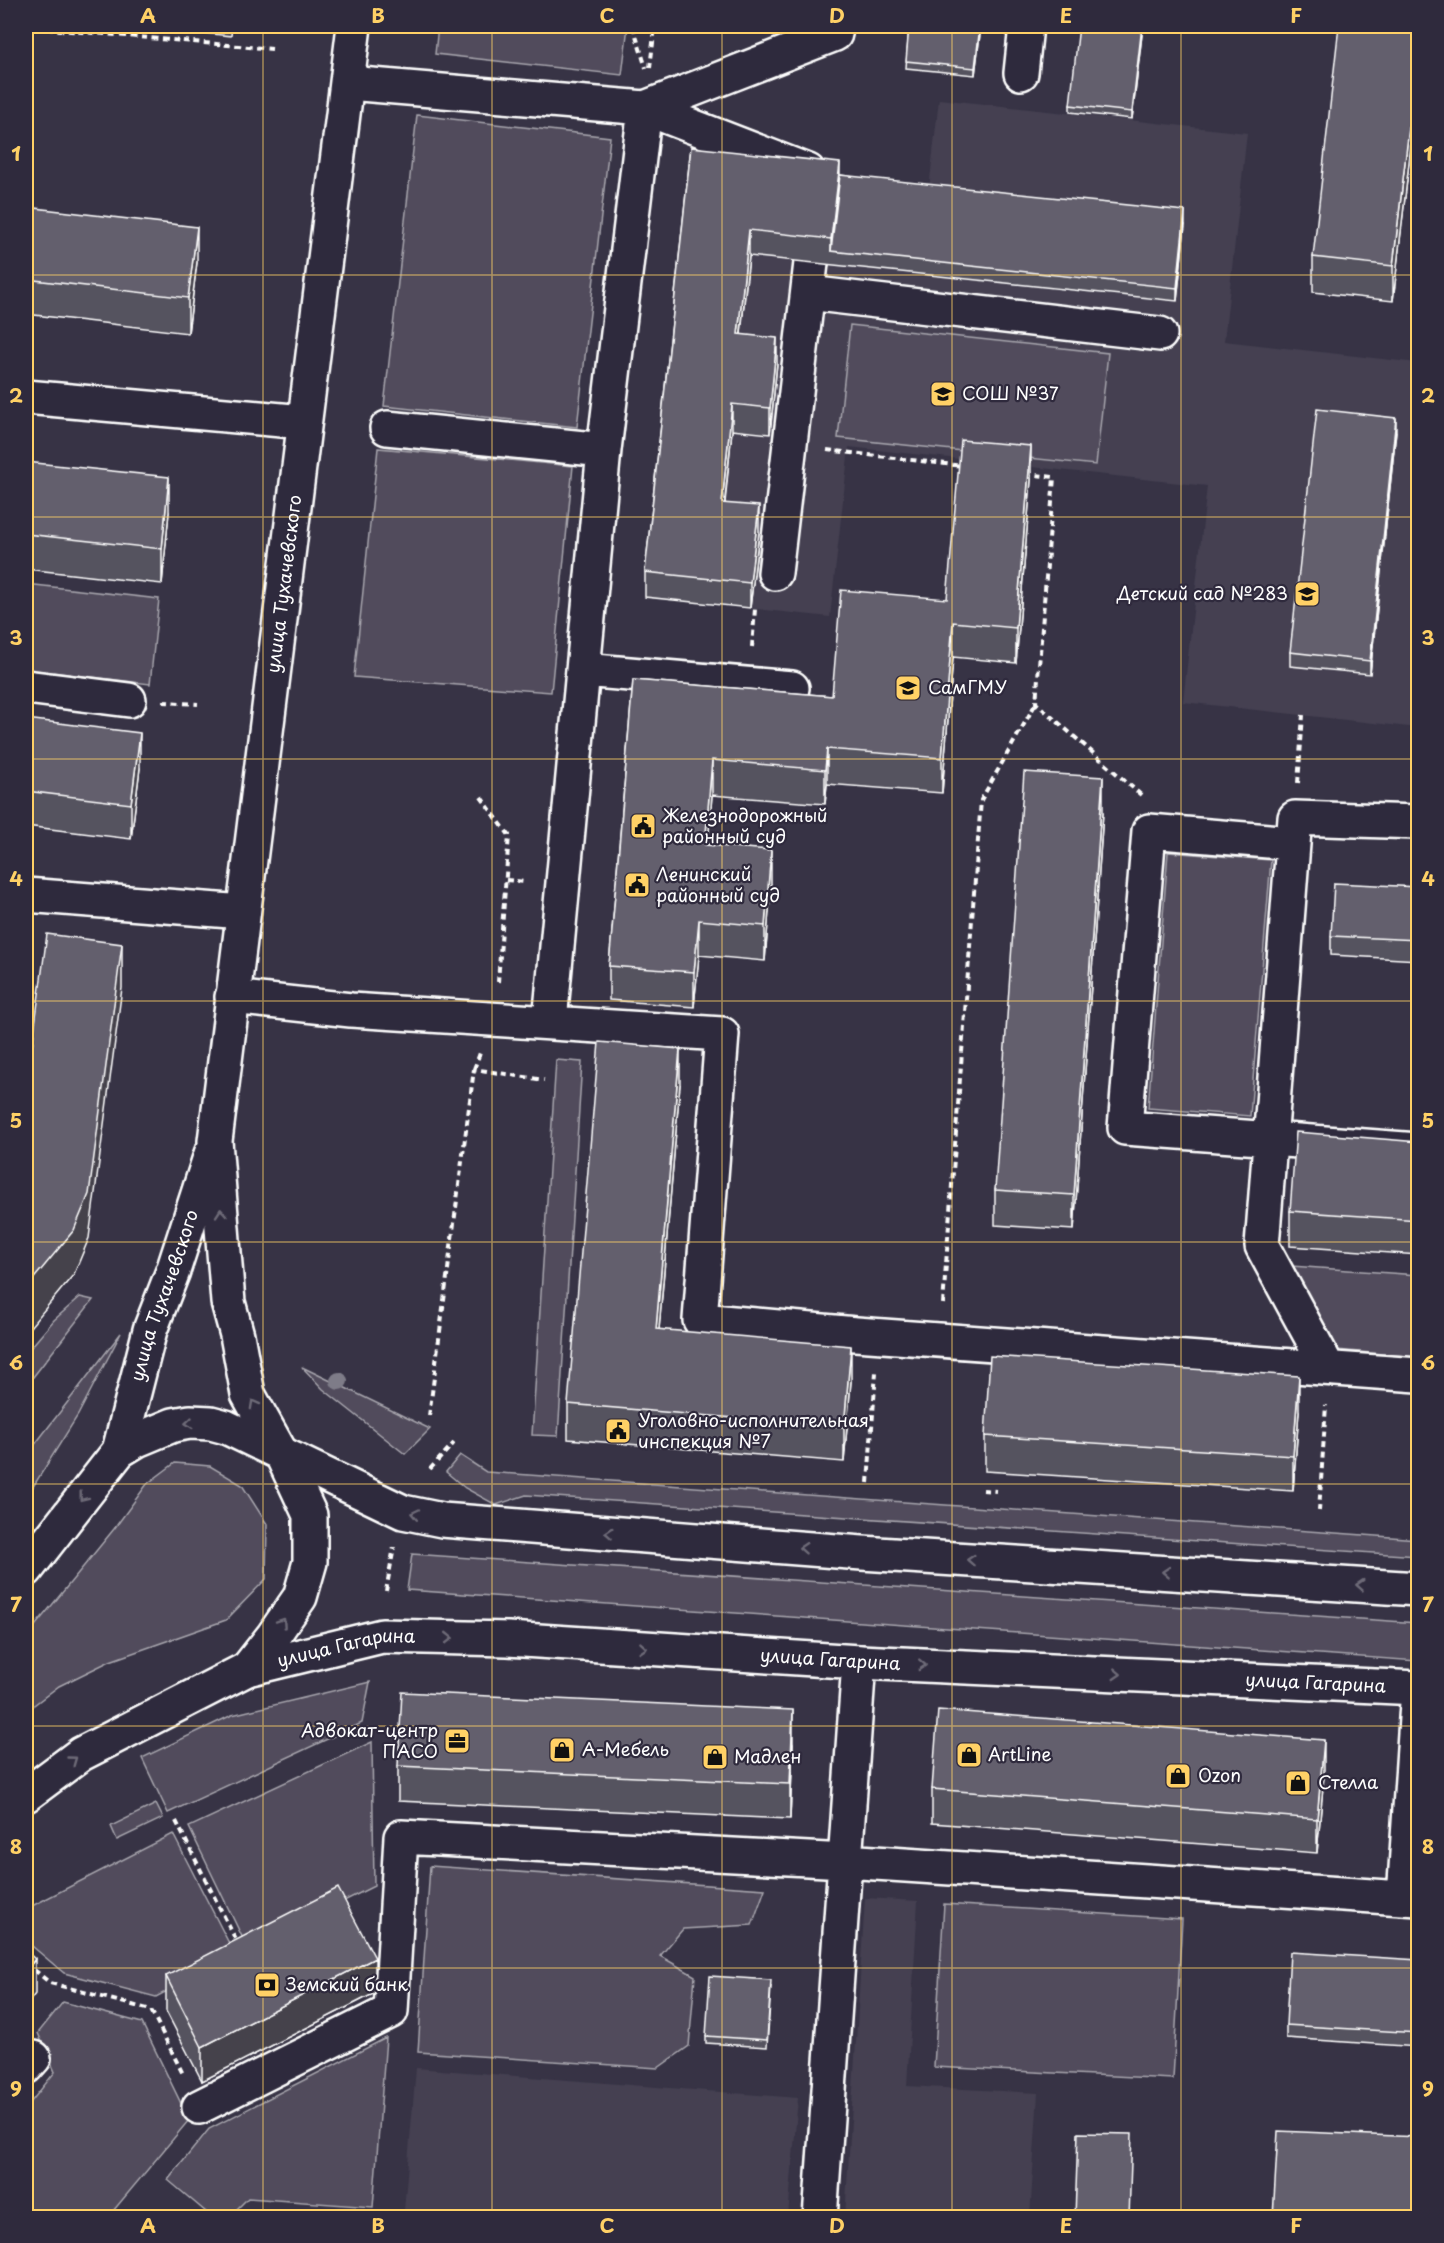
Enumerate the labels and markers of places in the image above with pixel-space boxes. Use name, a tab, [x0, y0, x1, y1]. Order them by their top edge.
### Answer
school or university icon: СОШ №37	[928, 379, 958, 409]
place label: СОШ №37	[962, 379, 1059, 406]
place label: Детский сад №283	[1116, 579, 1288, 606]
school or university icon: Детский сад №283	[1292, 579, 1322, 609]
school or university icon: СамГМУ	[893, 673, 923, 703]
place label: СамГМУ	[928, 673, 1007, 700]
place label: Железнодорожный районный суд	[662, 801, 828, 849]
public building icon: Железнодорожный районный суд	[628, 811, 658, 841]
place label: Ленинский районный суд	[656, 860, 780, 908]
public building icon: Ленинский районный суд	[622, 870, 652, 900]
place label: Уголовно-исполнительная инспекция №7	[638, 1406, 869, 1454]
public building icon: Уголовно-исполнительная инспекция №7	[603, 1416, 633, 1446]
place label: Адвокат-центр ПАСО	[301, 1716, 438, 1764]
office icon: Адвокат-центр ПАСО	[442, 1726, 472, 1756]
shop icon: А-Мебель	[547, 1735, 577, 1765]
place label: А-Мебель	[582, 1735, 669, 1762]
shop icon: ArtLine	[954, 1740, 984, 1770]
place label: ArtLine	[988, 1740, 1052, 1767]
shop icon: Мадлен	[700, 1742, 730, 1772]
place label: Мадлен	[734, 1742, 801, 1769]
shop icon: Ozon	[1163, 1761, 1193, 1791]
place label: Ozon	[1198, 1761, 1241, 1788]
shop icon: Стелла	[1283, 1768, 1313, 1798]
place label: Стелла	[1318, 1768, 1379, 1795]
bank icon: Земский банк	[252, 1970, 282, 2000]
place label: Земский банк	[286, 1970, 408, 1997]

